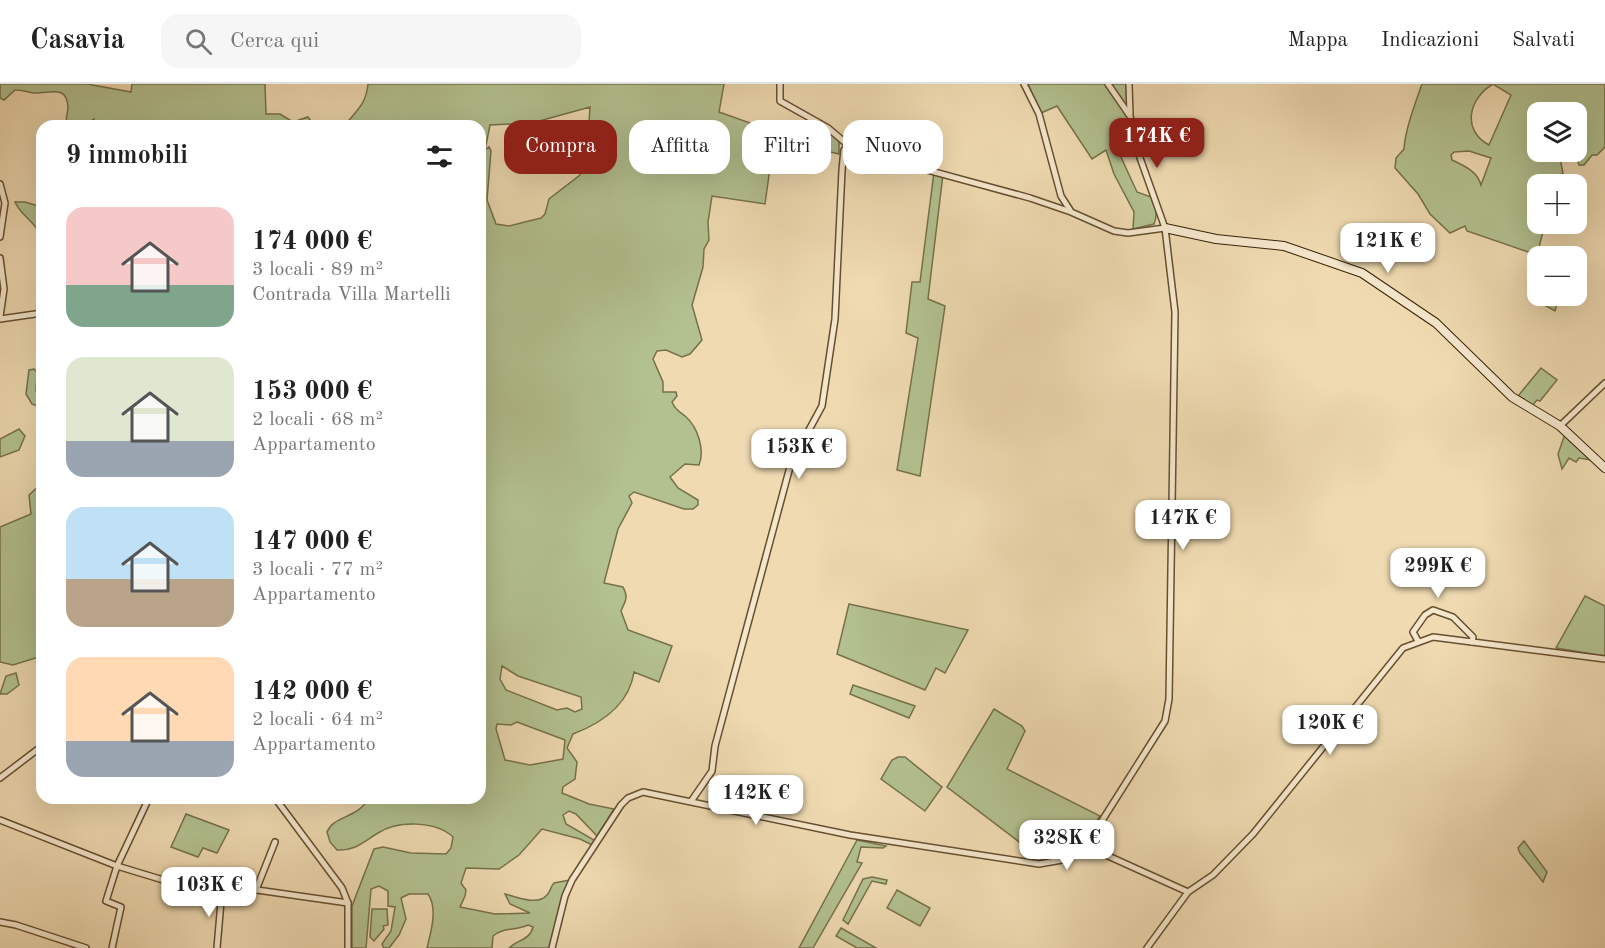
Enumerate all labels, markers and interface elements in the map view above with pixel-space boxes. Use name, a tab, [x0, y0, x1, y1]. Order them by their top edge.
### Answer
search box	[161, 14, 581, 68]
icon: search	[182, 25, 215, 58]
text: Casavia	[30, 27, 125, 55]
text: Cerca qui	[230, 30, 319, 52]
text: Mappa	[1288, 30, 1348, 51]
text: Indicazioni	[1381, 30, 1479, 51]
text: Salvati	[1512, 30, 1575, 51]
map controls	[1527, 102, 1587, 306]
button: layers	[1527, 102, 1587, 162]
pin: 174K €	[1108, 118, 1206, 169]
chip: Compra	[504, 120, 617, 174]
chip: Affitta	[629, 120, 730, 174]
chip: Filtri	[742, 120, 831, 174]
chip: Nuovo	[843, 120, 943, 174]
text: 174K €	[1123, 127, 1191, 147]
icon: filters	[423, 140, 456, 173]
text: 9 immobili	[66, 143, 188, 169]
button: +	[1527, 174, 1587, 234]
pin: 121K €	[1339, 223, 1437, 274]
text: 174 000 €	[252, 229, 372, 255]
icon: home	[114, 231, 186, 303]
text: 121K €	[1354, 232, 1422, 252]
button: −	[1527, 246, 1587, 306]
text: 3 locali · 89 m²	[252, 260, 383, 280]
text: Contrada Villa Martelli	[252, 285, 451, 305]
text: 153 000 €	[252, 379, 372, 405]
icon: home	[114, 381, 186, 453]
text: 2 locali · 68 m²	[252, 410, 383, 430]
pin: 153K €	[750, 429, 848, 480]
text: Appartamento	[252, 435, 376, 455]
text: 153K €	[765, 438, 833, 458]
pin: 147K €	[1134, 500, 1232, 551]
text: 147K €	[1149, 509, 1217, 529]
text: 147 000 €	[252, 529, 372, 555]
icon: home	[114, 531, 186, 603]
pin: 299K €	[1389, 548, 1487, 599]
text: 299K €	[1404, 557, 1472, 577]
text: 3 locali · 77 m²	[252, 560, 383, 580]
text: Appartamento	[252, 585, 376, 605]
text: 142 000 €	[252, 679, 372, 705]
icon: home	[114, 681, 186, 753]
pin: 120K €	[1281, 705, 1379, 756]
text: 2 locali · 64 m²	[252, 710, 383, 730]
text: 120K €	[1296, 714, 1364, 734]
text: Appartamento	[252, 735, 376, 755]
pin: 142K €	[707, 775, 805, 826]
text: 142K €	[722, 784, 790, 804]
pin: 328K €	[1018, 820, 1116, 871]
text: 328K €	[1033, 829, 1101, 849]
pin: 103K €	[160, 867, 258, 918]
text: 103K €	[175, 876, 243, 896]

